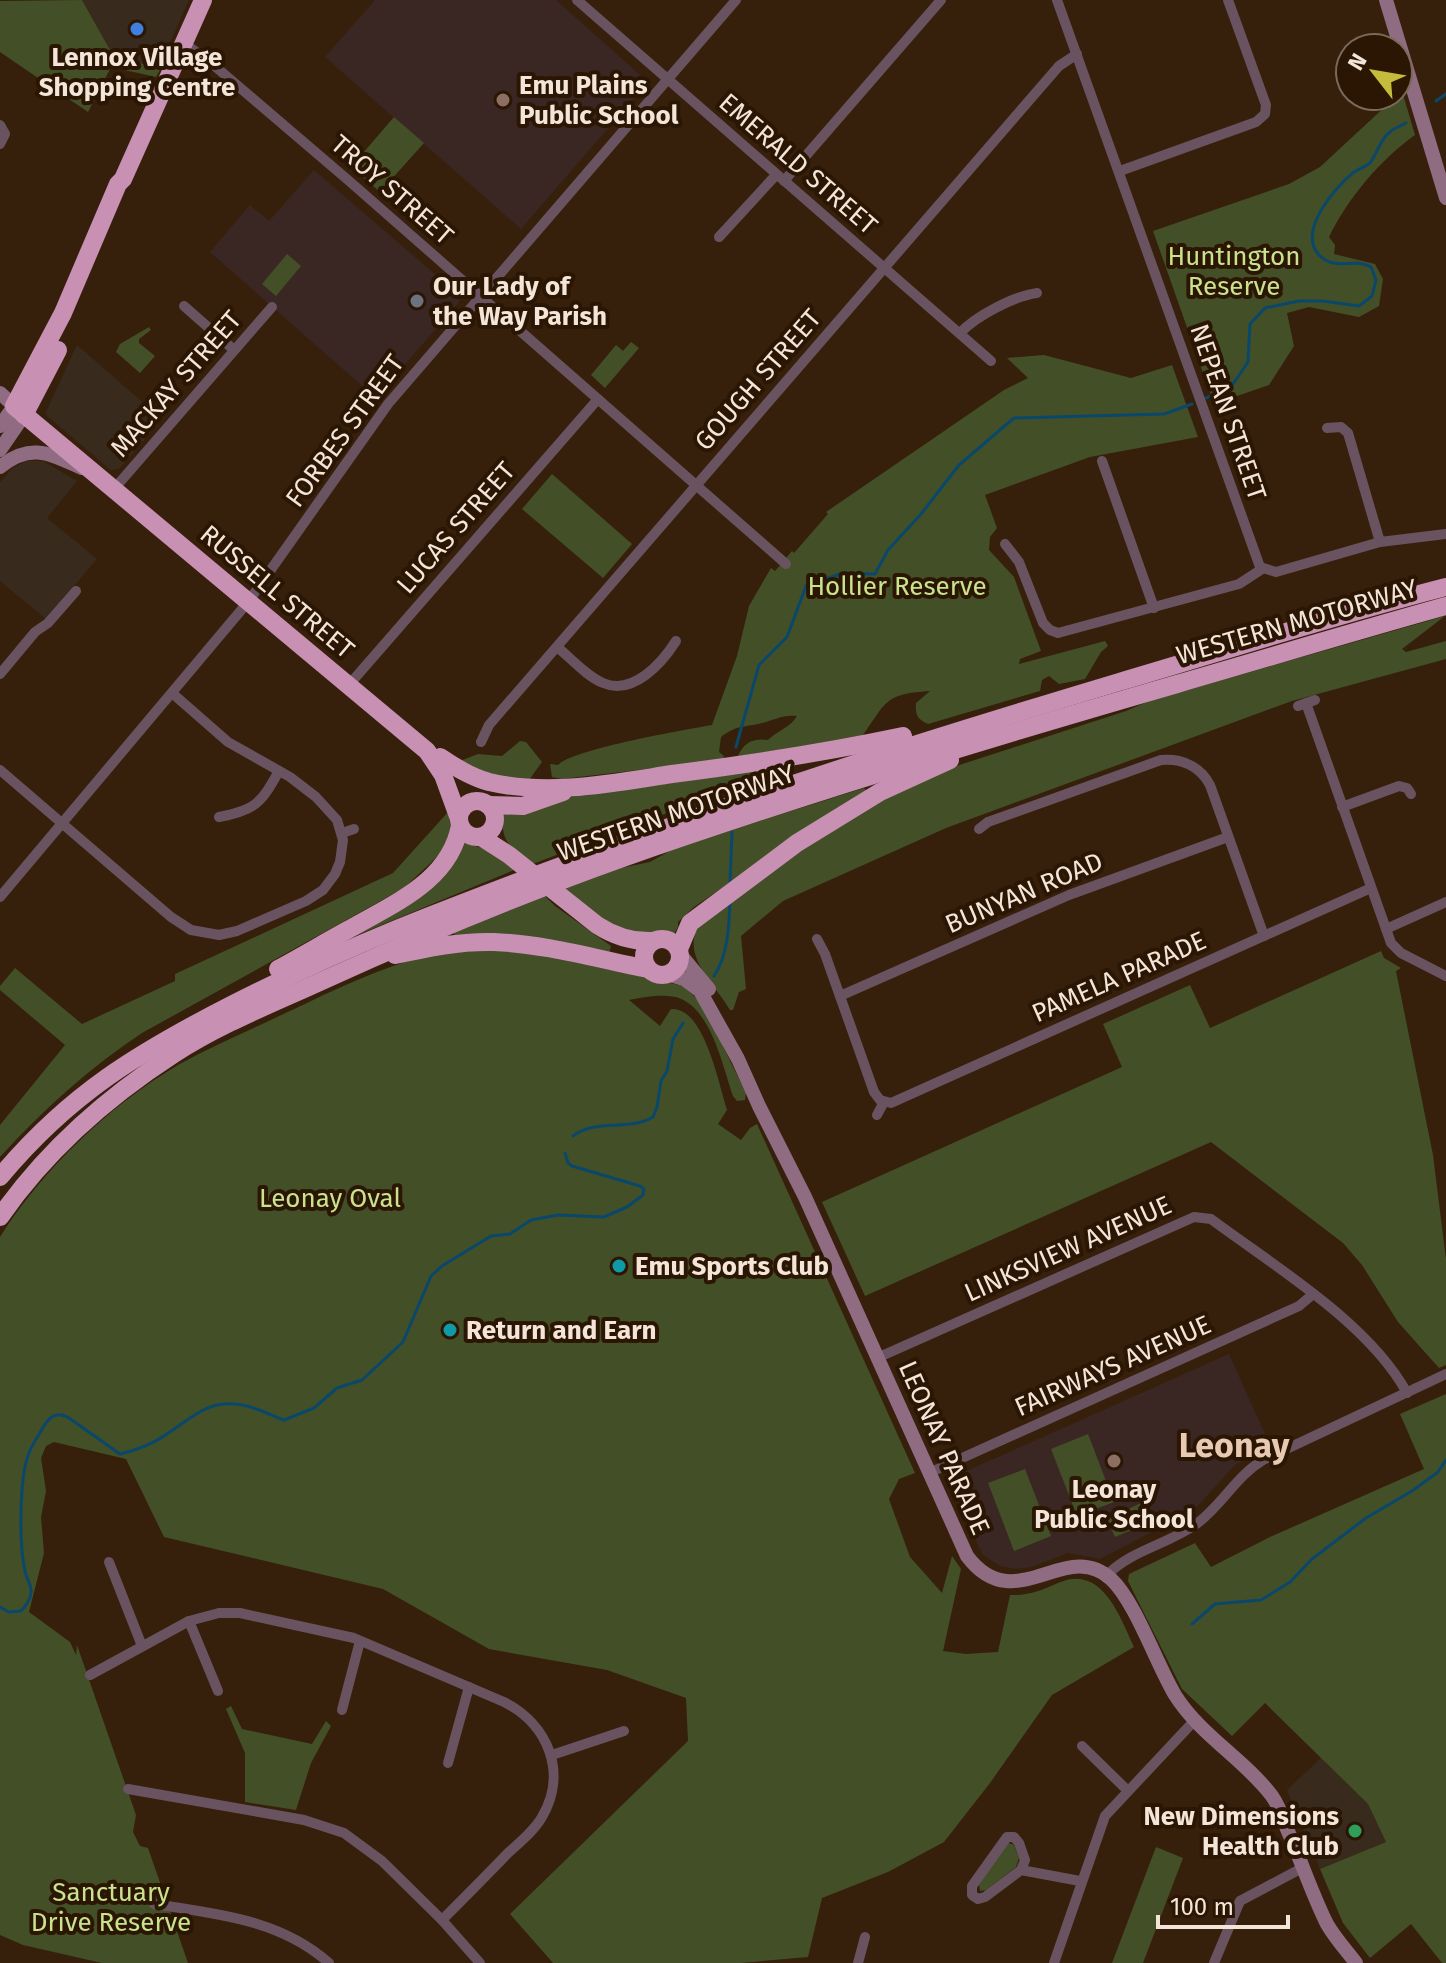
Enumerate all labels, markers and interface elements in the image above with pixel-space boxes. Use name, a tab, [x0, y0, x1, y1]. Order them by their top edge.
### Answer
marker: Lennox Village Shopping Centre	[128, 20, 146, 38]
north arrow	[1334, 32, 1414, 112]
place label: Lennox Village Shopping Centre	[39, 42, 235, 103]
text: N	[1342, 49, 1373, 75]
place label: Emu Plains Public School	[519, 70, 679, 131]
street label: EMERALD STREET	[713, 87, 884, 241]
marker: Emu Plains Public School	[494, 91, 512, 109]
street label: TROY STREET	[325, 129, 460, 252]
park label: Huntington Reserve	[1168, 241, 1300, 302]
place label: Our Lady of the Way Parish	[433, 271, 607, 332]
marker: Our Lady of the Way Parish	[408, 292, 426, 310]
street label: GOUGH STREET	[688, 303, 828, 457]
street label: MACKAY STREET	[104, 304, 248, 463]
street label: NEPEAN STREET	[1183, 320, 1273, 505]
street label: FORBES STREET	[279, 348, 411, 513]
street label: LUCAS STREET	[390, 456, 522, 600]
street label: RUSSELL STREET	[194, 519, 361, 666]
park label: Hollier Reserve	[807, 571, 987, 602]
street label: WESTERN MOTORWAY	[1173, 573, 1422, 671]
street label: WESTERN MOTORWAY	[553, 758, 799, 868]
street label: BUNYAN ROAD	[941, 846, 1107, 940]
street label: PAMELA PARADE	[1027, 925, 1211, 1029]
park label: Leonay Oval	[259, 1183, 401, 1214]
street label: LINKSVIEW AVENUE	[960, 1189, 1176, 1309]
place label: Emu Sports Club	[635, 1251, 829, 1282]
marker: Emu Sports Club	[610, 1257, 628, 1275]
street label: FAIRWAYS AVENUE	[1010, 1309, 1216, 1423]
place label: Return and Earn	[466, 1315, 657, 1346]
marker: Return and Earn	[441, 1321, 459, 1339]
street label: LEONAY PARADE	[892, 1356, 996, 1540]
district label: Leonay	[1179, 1425, 1290, 1466]
marker: Leonay Public School	[1105, 1452, 1123, 1470]
place label: Leonay Public School	[1034, 1474, 1194, 1535]
place label: New Dimensions Health Club	[1144, 1801, 1339, 1862]
marker: New Dimensions Health Club	[1346, 1822, 1364, 1840]
park label: Sanctuary Drive Reserve	[31, 1877, 191, 1938]
scale bar	[1158, 1879, 1288, 1929]
text: 100 m	[1170, 1893, 1234, 1921]

